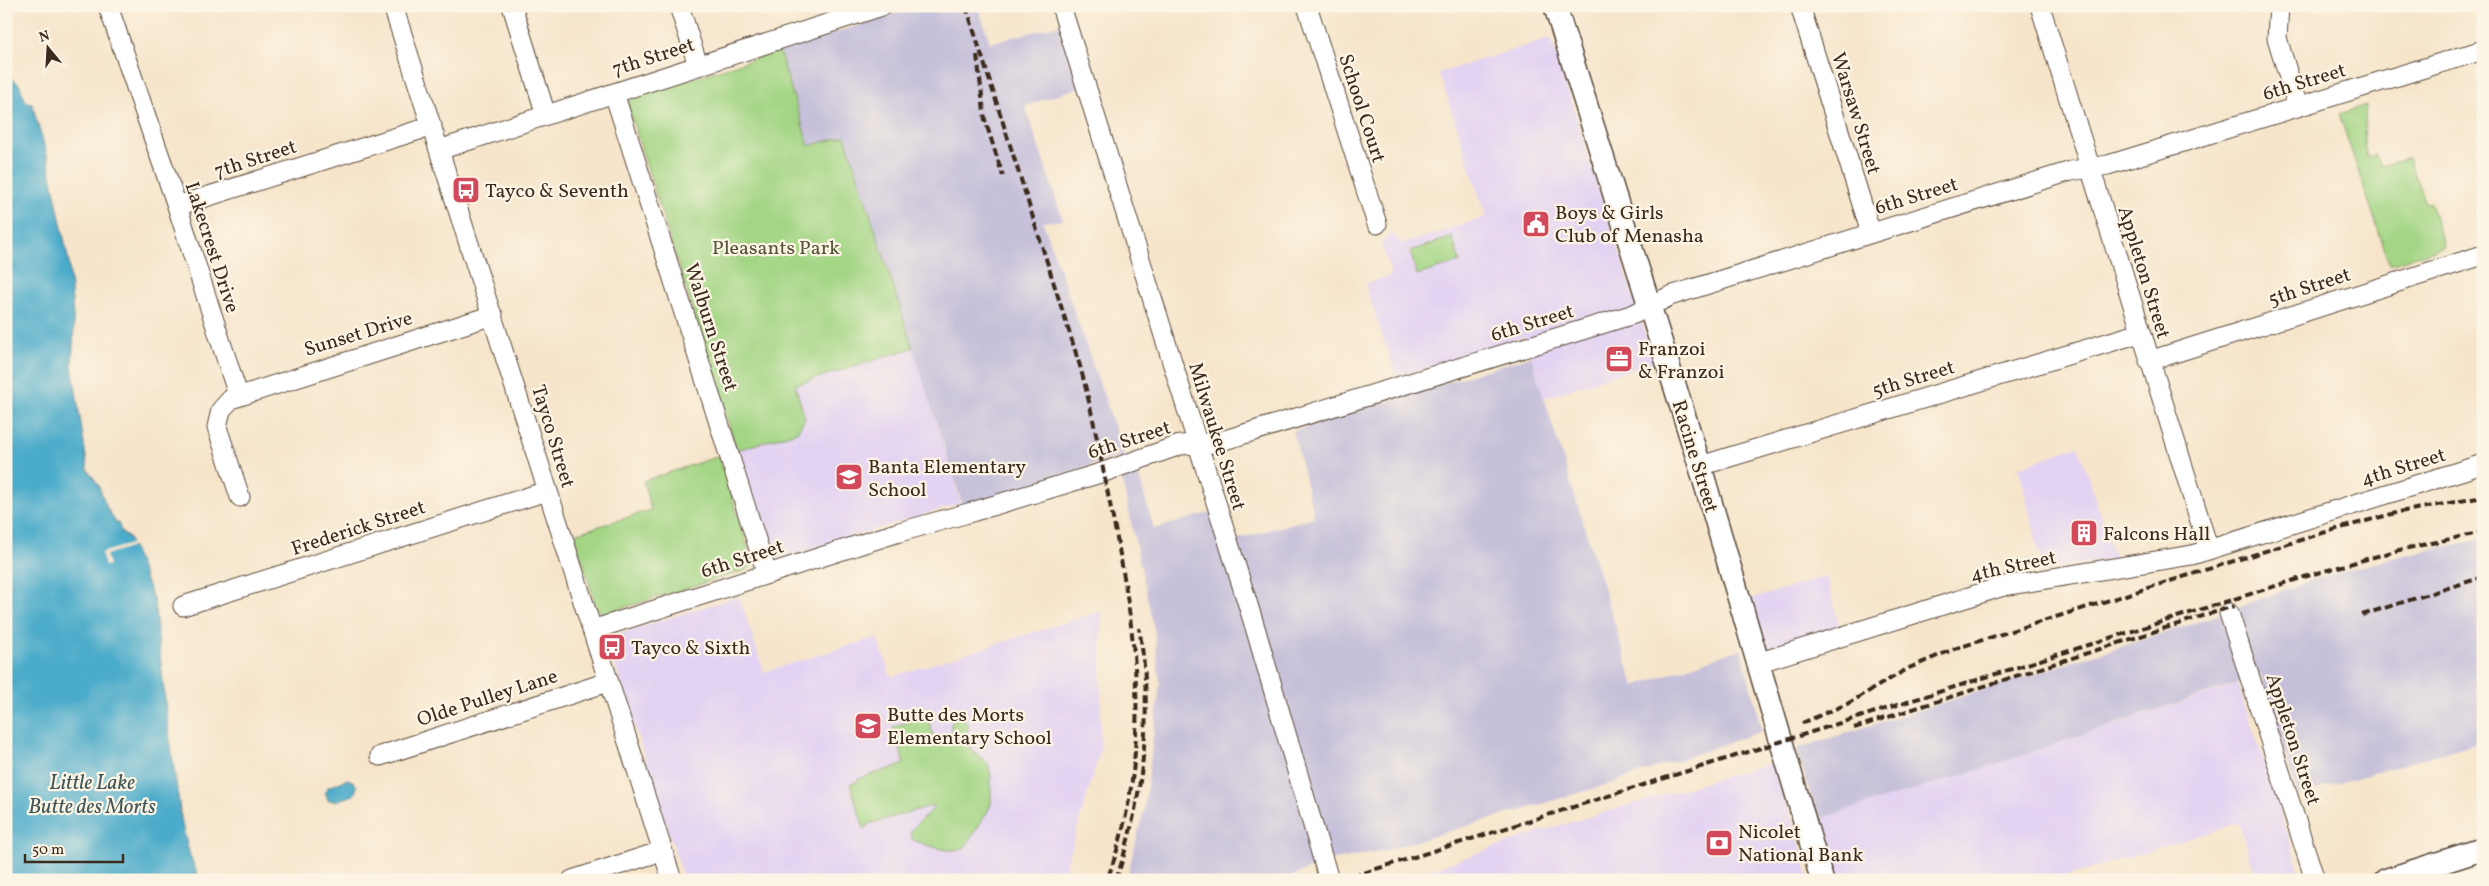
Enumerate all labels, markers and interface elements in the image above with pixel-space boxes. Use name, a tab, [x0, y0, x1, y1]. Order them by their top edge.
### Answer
north arrow	[22, 22, 72, 72]
text: N	[37, 26, 52, 48]
street label: 7th Street	[609, 31, 698, 84]
street label: Warsaw Street	[1823, 49, 1887, 178]
street label: School Court	[1330, 51, 1392, 167]
street label: 6th Street	[2260, 57, 2350, 109]
street label: 7th Street	[211, 133, 300, 186]
street label: 6th Street	[1872, 171, 1962, 223]
bus stop icon: Tayco & Seventh	[451, 175, 481, 205]
street label: Lakecrest Drive	[177, 178, 245, 317]
place label: Tayco & Seventh	[485, 178, 629, 206]
place label: Boys & Girls Club of Menasha	[1555, 200, 1704, 251]
street label: Appleton Street	[2110, 203, 2177, 342]
public building icon: Boys & Girls Club of Menasha	[1521, 209, 1551, 239]
park label: Pleasants Park	[712, 235, 840, 263]
street label: Walburn Street	[676, 260, 744, 395]
street label: 5th Street	[2265, 261, 2354, 314]
street label: 6th Street	[1488, 298, 1578, 350]
street label: Sunset Drive	[301, 305, 416, 365]
place label: Franzoi & Franzoi	[1638, 336, 1724, 387]
office icon: Franzoi & Franzoi	[1604, 344, 1634, 374]
street label: 5th Street	[1869, 354, 1958, 406]
street label: Milwaukee Street	[1180, 359, 1252, 514]
street label: Tayco Street	[523, 382, 581, 492]
street label: Racine Street	[1664, 397, 1724, 516]
street label: 6th Street	[1085, 414, 1175, 467]
street label: 4th Street	[2358, 442, 2449, 494]
place label: Banta Elementary School	[868, 454, 1026, 505]
school or university icon: Banta Elementary School	[834, 462, 864, 492]
street label: Frederick Street	[288, 494, 429, 564]
building icon: Falcons Hall	[2069, 518, 2099, 548]
place label: Falcons Hall	[2103, 521, 2210, 549]
street label: 6th Street	[698, 533, 788, 586]
street label: 4th Street	[1968, 544, 2059, 590]
bus stop icon: Tayco & Sixth	[597, 632, 627, 662]
place label: Tayco & Sixth	[631, 635, 750, 663]
street label: Olde Pulley Lane	[414, 663, 562, 735]
street label: Appleton Street	[2258, 670, 2327, 809]
place label: Butte des Morts Elementary School	[887, 702, 1052, 753]
school or university icon: Butte des Morts Elementary School	[853, 711, 883, 741]
water label: Little Lake Butte des Morts	[28, 769, 156, 822]
place label: Nicolet National Bank	[1738, 819, 1863, 870]
bank icon: Nicolet National Bank	[1704, 828, 1734, 858]
scale bar	[25, 831, 122, 863]
text: 50 m	[32, 840, 64, 861]

